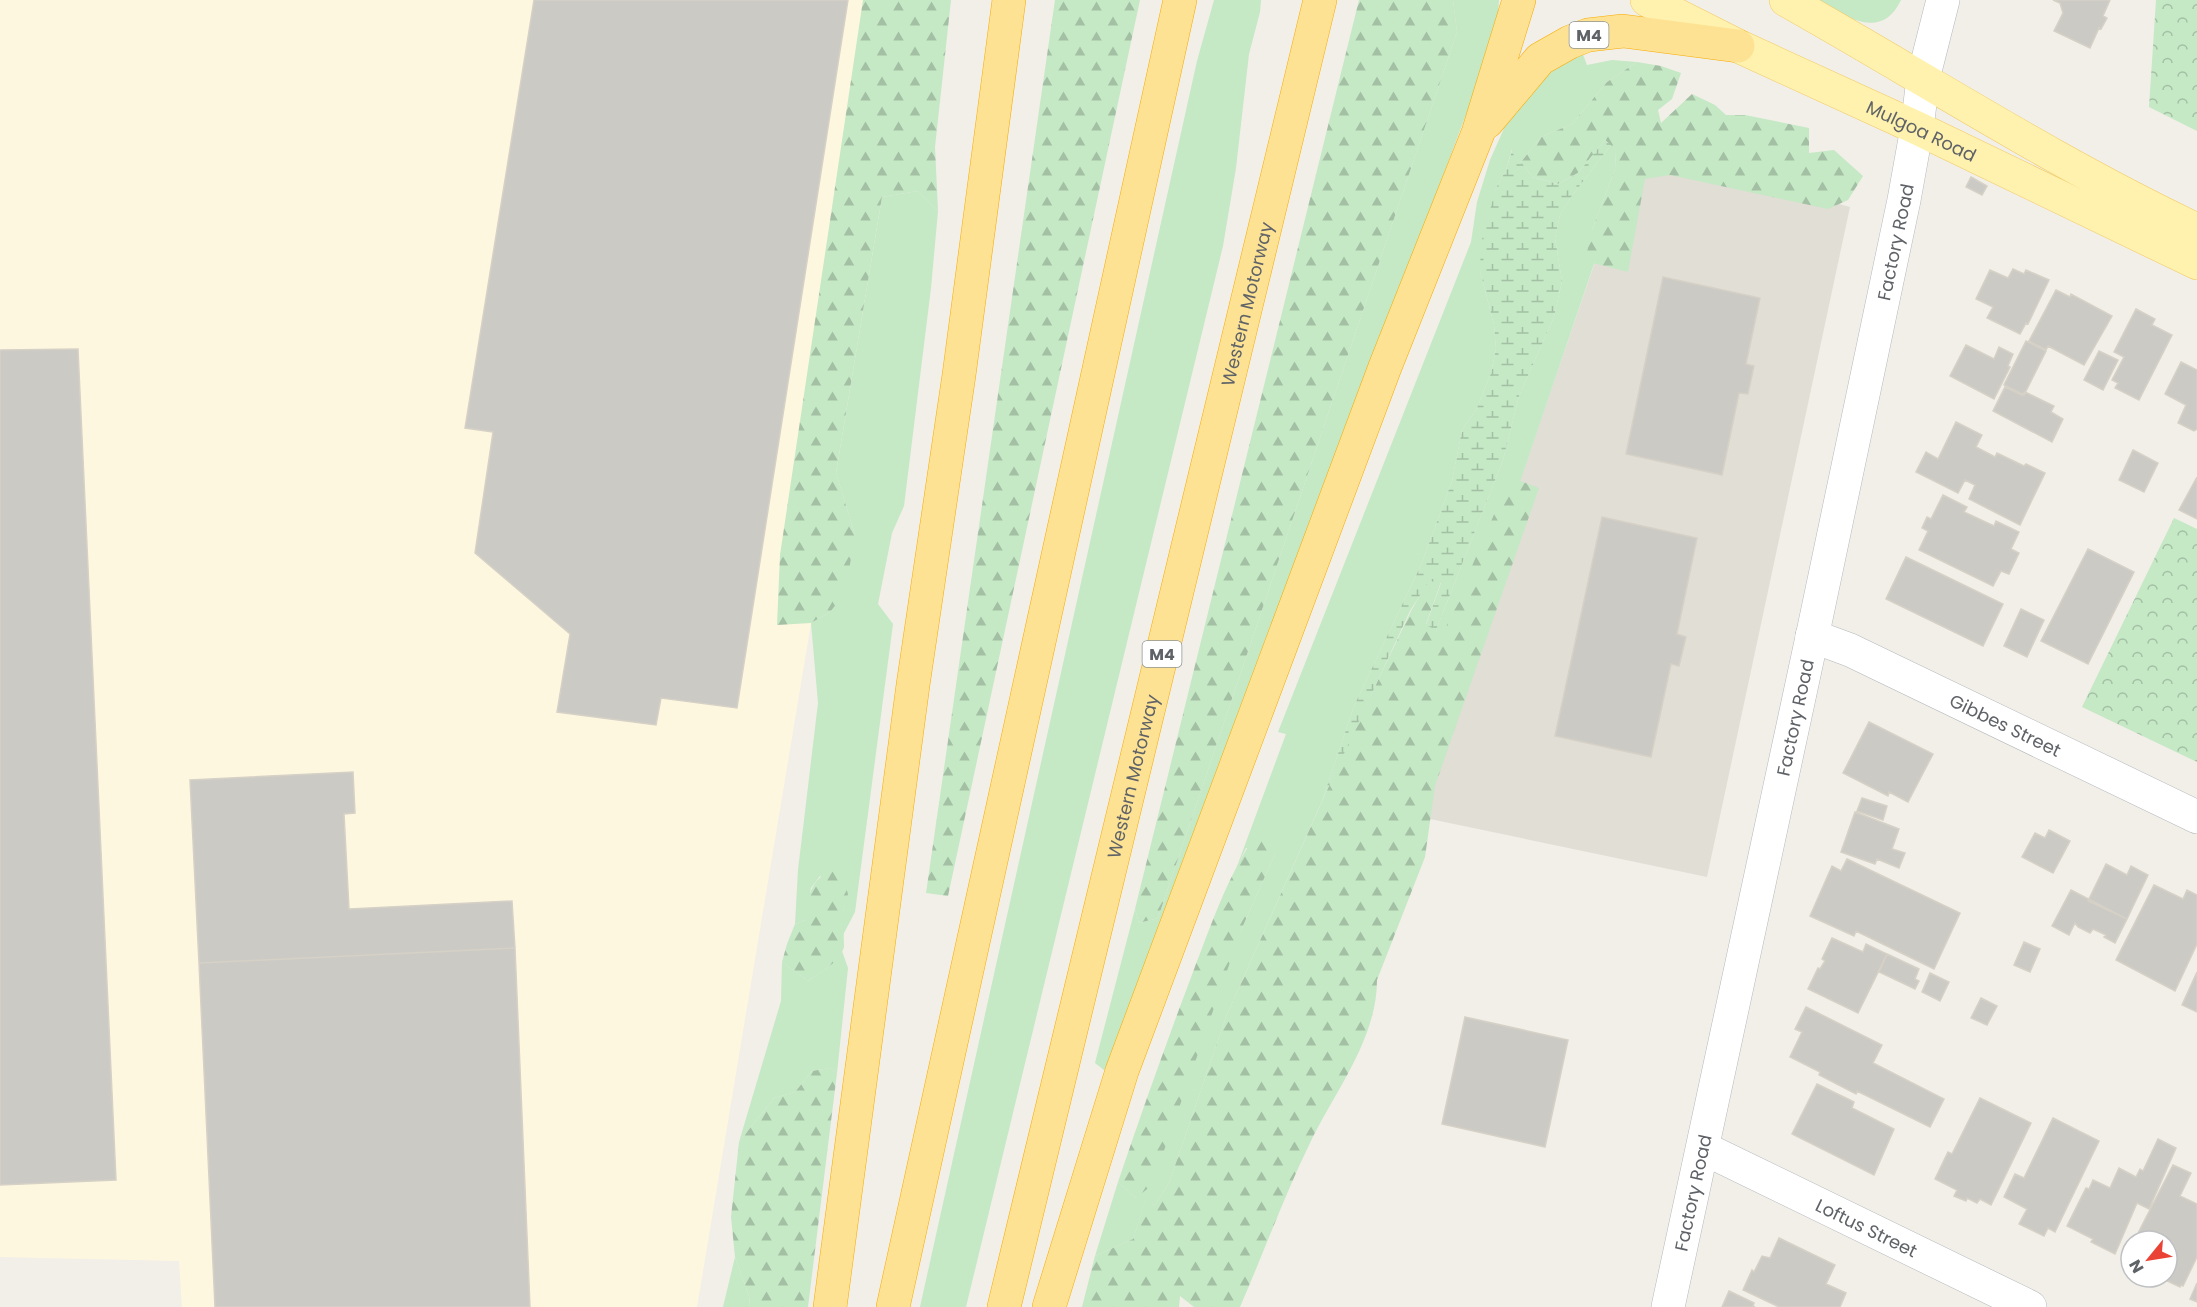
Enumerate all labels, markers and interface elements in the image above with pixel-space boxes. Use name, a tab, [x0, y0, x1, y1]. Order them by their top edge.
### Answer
road number: M4	[1570, 22, 1608, 48]
street label: Mulgoa Road	[1862, 94, 1981, 167]
street label: Factory Road	[1871, 182, 1919, 303]
street label: Western Motorway	[1215, 219, 1278, 388]
road number: M4	[1142, 641, 1182, 667]
street label: Factory Road	[1770, 657, 1819, 778]
street label: Gibbes Street	[1946, 687, 2065, 762]
street label: Western Motorway	[1100, 692, 1164, 861]
street label: Factory Road	[1668, 1132, 1717, 1253]
street label: Loftus Street	[1812, 1192, 1922, 1263]
north arrow	[2119, 1229, 2179, 1289]
text: N	[2123, 1255, 2149, 1277]

